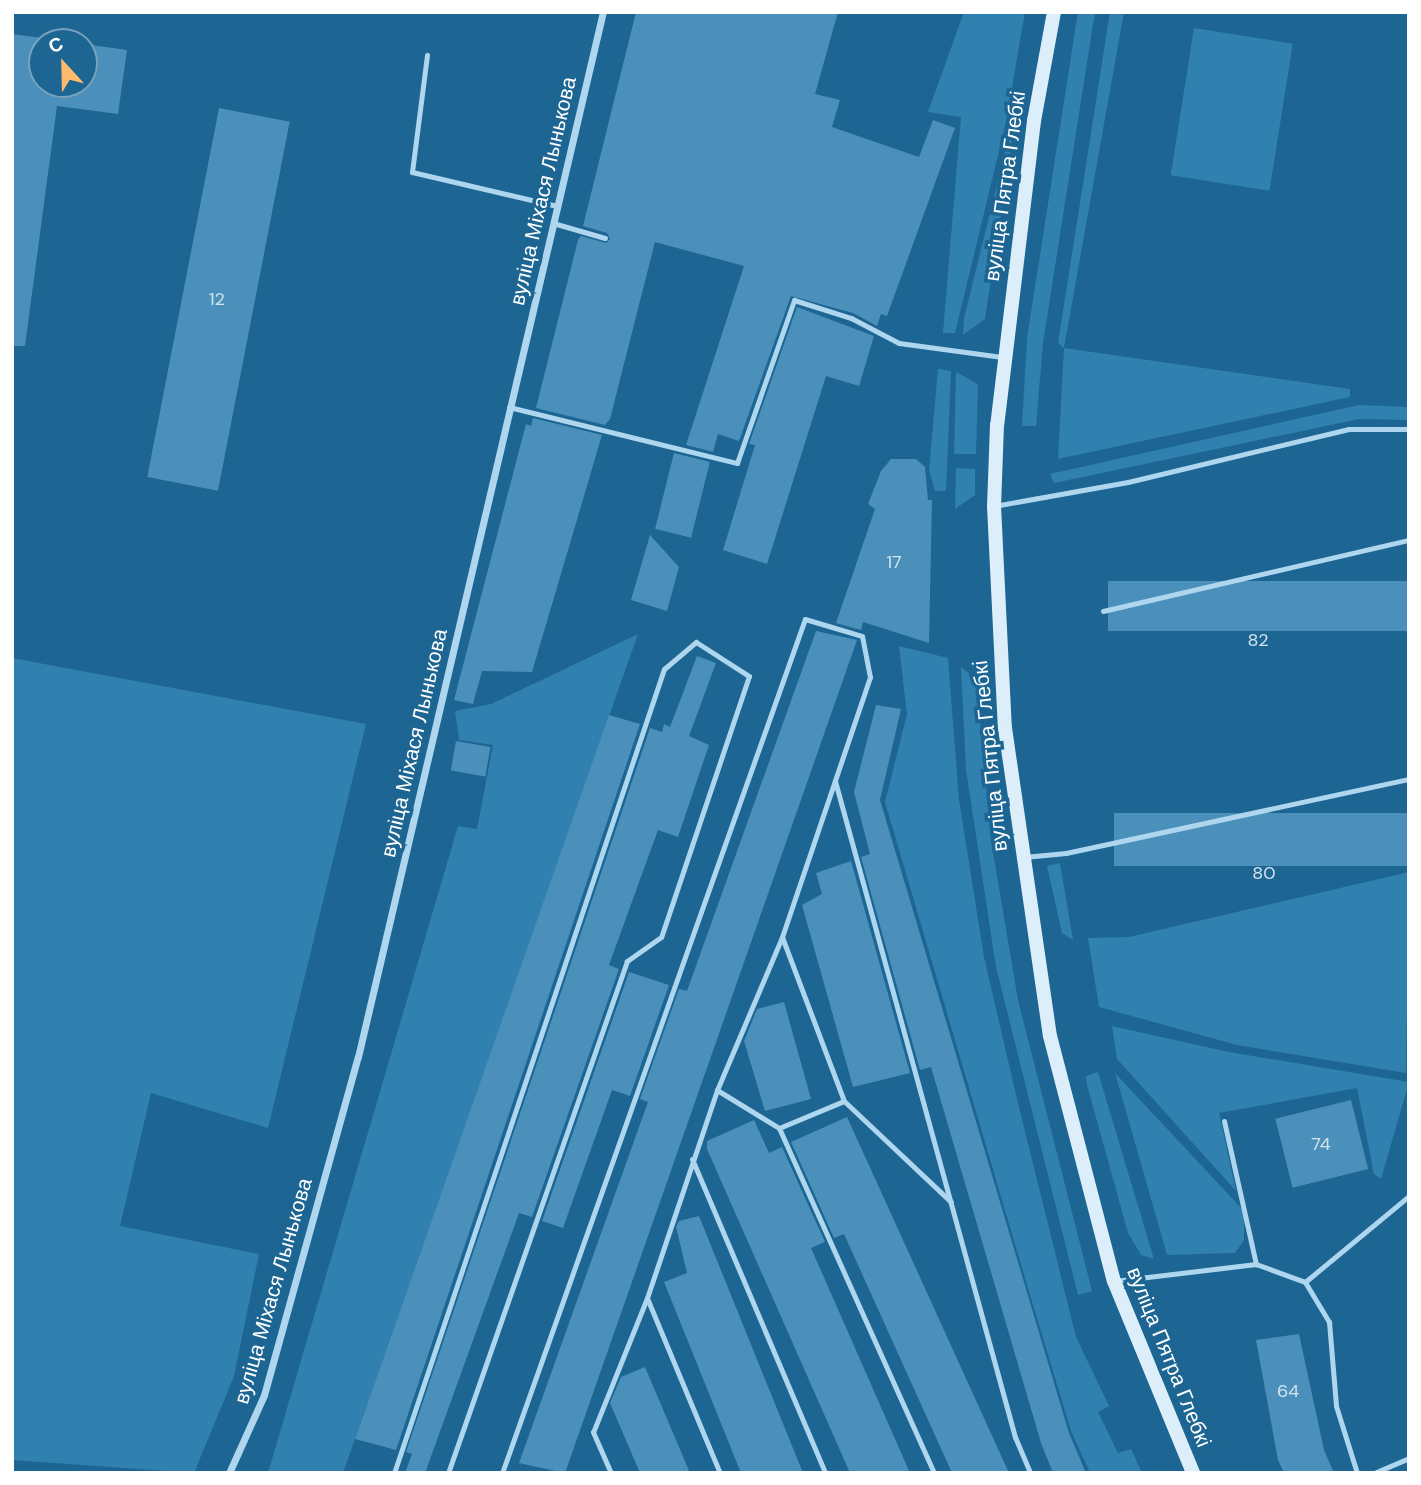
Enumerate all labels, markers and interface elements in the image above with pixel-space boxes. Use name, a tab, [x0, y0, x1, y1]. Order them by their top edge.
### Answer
north arrow	[28, 28, 98, 98]
text: С	[45, 31, 67, 59]
street label: вуліца Міхася Лынькова	[504, 74, 582, 308]
street label: вуліца Пятра Глебкі	[979, 89, 1031, 283]
house number: 12	[209, 288, 225, 310]
house number: 17	[886, 551, 902, 573]
street label: вуліца Міхася Лынькова	[375, 626, 453, 860]
house number: 82	[1247, 629, 1269, 651]
street label: вуліца Пятра Глебкі	[967, 659, 1013, 853]
house number: 80	[1252, 862, 1276, 884]
house number: 74	[1311, 1133, 1331, 1155]
street label: вуліца Міхася Лынькова	[229, 1175, 317, 1407]
street label: вуліца Пятра Глебкі	[1121, 1263, 1217, 1451]
house number: 64	[1277, 1380, 1299, 1402]

